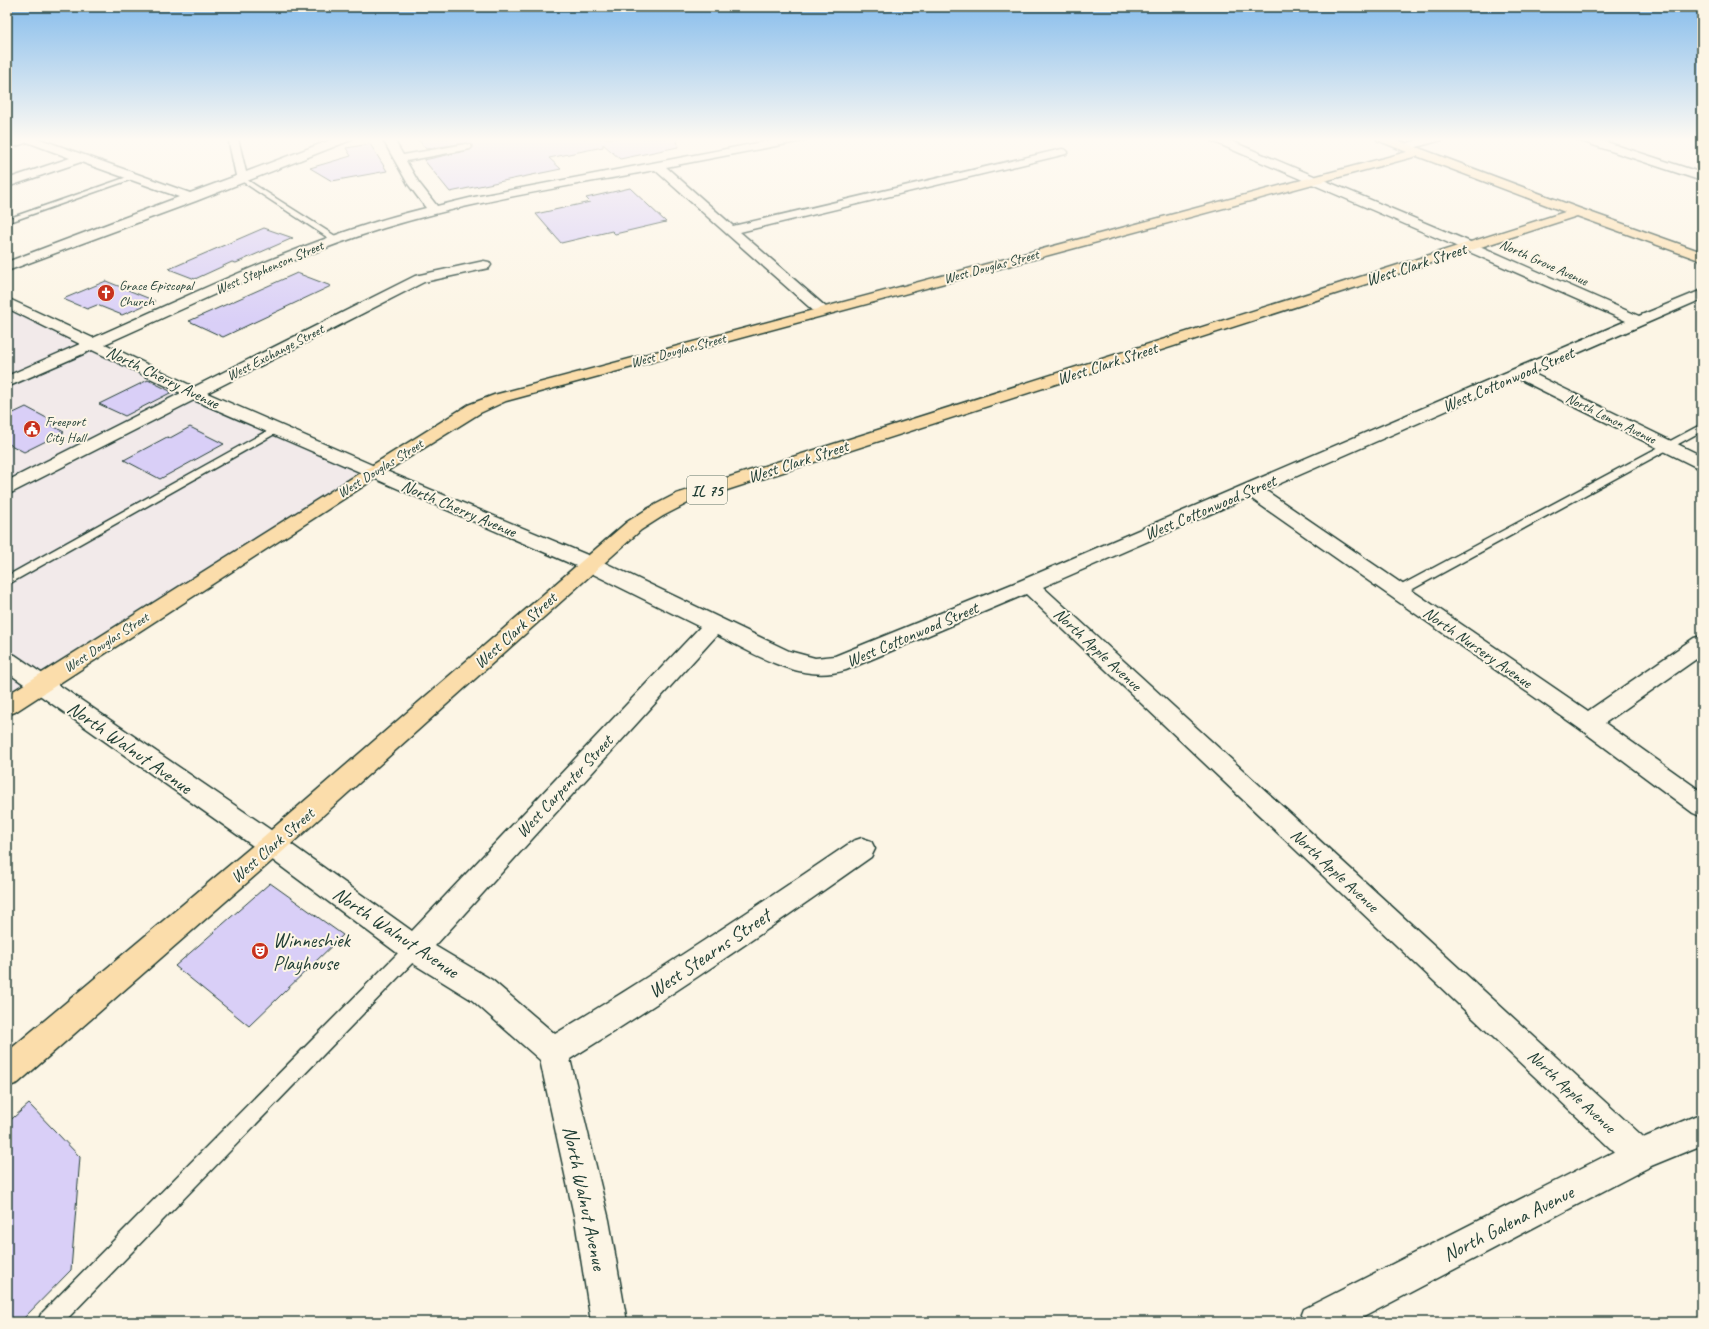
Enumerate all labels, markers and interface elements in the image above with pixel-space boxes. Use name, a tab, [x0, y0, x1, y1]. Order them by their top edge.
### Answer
street label: North Grove Avenue	[1497, 235, 1592, 290]
street label: West Stephenson Street	[213, 237, 327, 298]
street label: West Clark Street	[1363, 238, 1471, 291]
street label: West Douglas Street	[942, 245, 1042, 287]
place label: Grace Episcopal Church	[119, 277, 196, 310]
church icon: Grace Episcopal Church	[96, 283, 116, 303]
street label: West Exchange Street	[224, 320, 328, 384]
street label: West Douglas Street	[629, 329, 729, 371]
street label: West Clark Street	[1054, 337, 1162, 390]
street label: North Cherry Avenue	[103, 341, 224, 414]
street label: West Cottonwood Street	[1439, 341, 1579, 417]
street label: North Lemon Avenue	[1563, 389, 1660, 448]
place label: Freeport City Hall	[45, 413, 88, 446]
public building icon: Freeport City Hall	[22, 419, 42, 439]
street label: West Douglas Street	[334, 435, 427, 501]
street label: West Clark Street	[745, 435, 853, 488]
street label: West Cottonwood Street	[1141, 469, 1281, 545]
street label: North Cherry Avenue	[398, 475, 521, 543]
road number: IL 75	[687, 476, 727, 504]
street label: West Clark Street	[470, 586, 563, 673]
street label: West Cottonwood Street	[843, 596, 983, 672]
street label: North Nursery Avenue	[1419, 602, 1537, 694]
street label: North Apple Avenue	[1049, 603, 1147, 697]
street label: West Douglas Street	[61, 608, 153, 676]
street label: North Walnut Avenue	[63, 695, 198, 800]
street label: West Carpenter Street	[512, 729, 619, 842]
street label: West Clark Street	[226, 802, 320, 887]
street label: North Apple Avenue	[1286, 824, 1384, 918]
street label: North Walnut Avenue	[328, 881, 465, 985]
street label: West Stearns Street	[643, 902, 778, 1003]
place label: Winneshiek Playhouse	[273, 928, 352, 976]
theatre icon: Winneshiek Playhouse	[250, 941, 270, 961]
street label: North Apple Avenue	[1523, 1045, 1621, 1139]
street label: North Walnut Avenue	[557, 1124, 612, 1274]
street label: North Galena Avenue	[1439, 1179, 1579, 1267]

